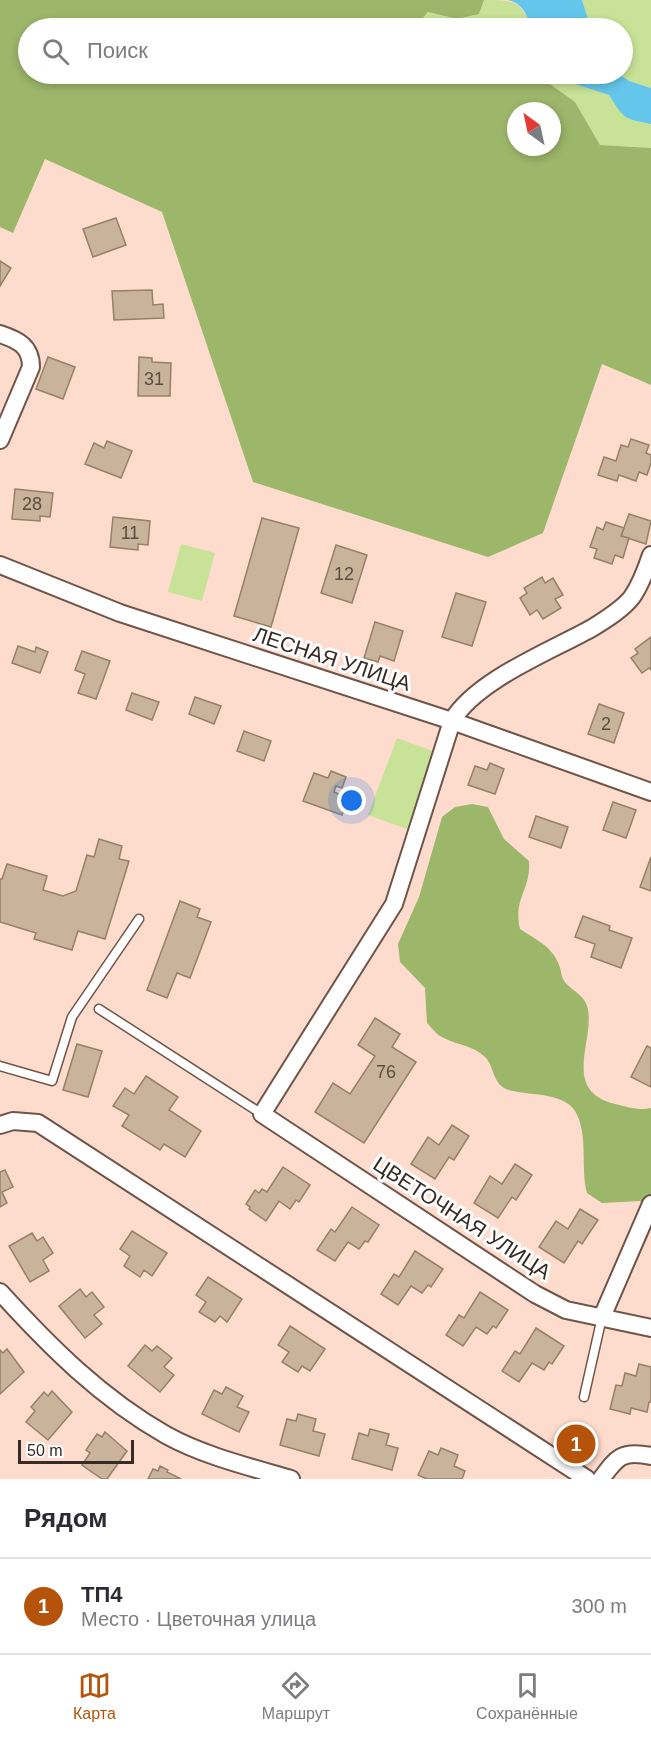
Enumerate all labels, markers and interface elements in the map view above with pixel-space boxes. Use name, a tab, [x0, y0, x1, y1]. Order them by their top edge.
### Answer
search box	[18, 18, 633, 84]
icon: search	[39, 35, 72, 68]
text: Поиск	[87, 38, 148, 63]
north arrow	[507, 102, 561, 156]
house number: 31	[144, 369, 164, 389]
house number: 28	[22, 494, 42, 514]
house number: 11	[121, 523, 139, 543]
house number: 12	[334, 564, 354, 584]
street label: ЛЕСНАЯ УЛИЦА	[251, 622, 414, 695]
house number: 2	[601, 714, 611, 734]
your location	[337, 786, 366, 815]
house number: 76	[376, 1062, 396, 1082]
street label: ЦВЕТОЧНАЯ УЛИЦА	[369, 1152, 555, 1283]
pin: 1	[556, 1422, 596, 1466]
scale bar	[18, 1437, 134, 1464]
text: 50 m	[27, 1442, 63, 1459]
text: Рядом	[24, 1503, 107, 1533]
text: ТП4	[81, 1582, 123, 1607]
text: 1	[38, 1595, 49, 1617]
text: 300 m	[571, 1595, 627, 1617]
text: Место · Цветочная улица	[81, 1608, 316, 1630]
tab: Карта	[73, 1669, 116, 1723]
tab: Маршрут	[262, 1669, 330, 1723]
tab: Сохранённые	[476, 1669, 578, 1723]

